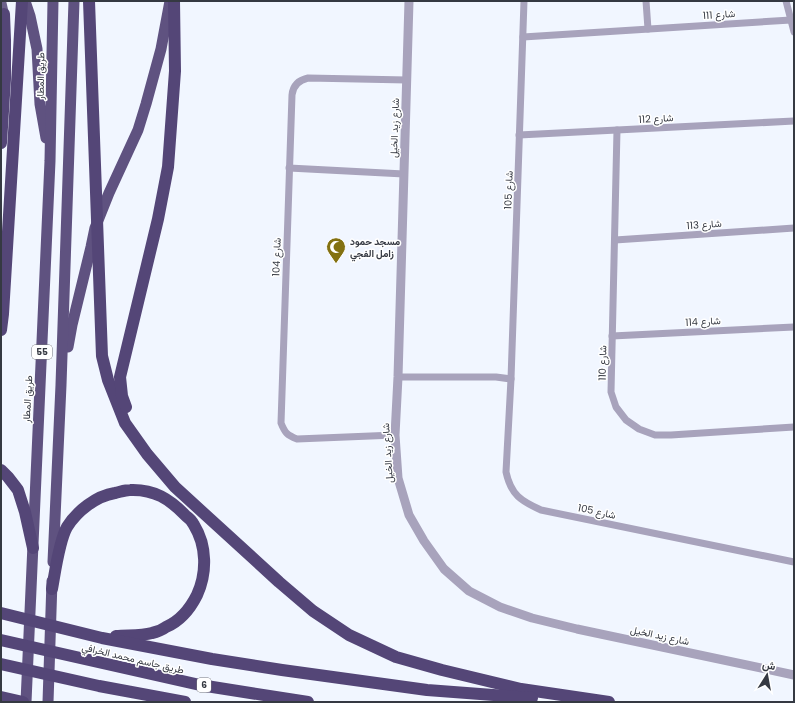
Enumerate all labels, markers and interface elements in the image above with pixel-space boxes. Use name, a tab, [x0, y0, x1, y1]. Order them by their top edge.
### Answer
street label: شارع 111	[702, 6, 736, 23]
street label: طريق المطار	[33, 52, 48, 101]
street label: شارع زيد الخيل	[386, 98, 403, 158]
street label: شارع 112	[638, 110, 674, 127]
street label: شارع 105	[500, 170, 517, 210]
street label: شارع 113	[686, 216, 722, 233]
place label: مسجد حمود زامل الفجي	[350, 234, 401, 262]
mosque icon: مسجد حمود زامل الفجي	[325, 236, 347, 264]
street label: شارع 104	[268, 237, 285, 277]
street label: شارع 114	[685, 313, 721, 330]
road number: 55	[32, 345, 52, 359]
street label: شارع 110	[595, 345, 610, 381]
street label: طريق المطار	[19, 374, 36, 424]
street label: شارع زيد الخيل	[378, 422, 397, 483]
street label: شارع 105	[576, 500, 617, 523]
street label: شارع زيد الخيل	[629, 622, 691, 649]
street label: طريق جاسم محمد الخرافي	[80, 639, 186, 679]
north arrow	[747, 655, 787, 695]
text: ش	[761, 656, 777, 674]
road number: 6	[197, 678, 211, 692]

